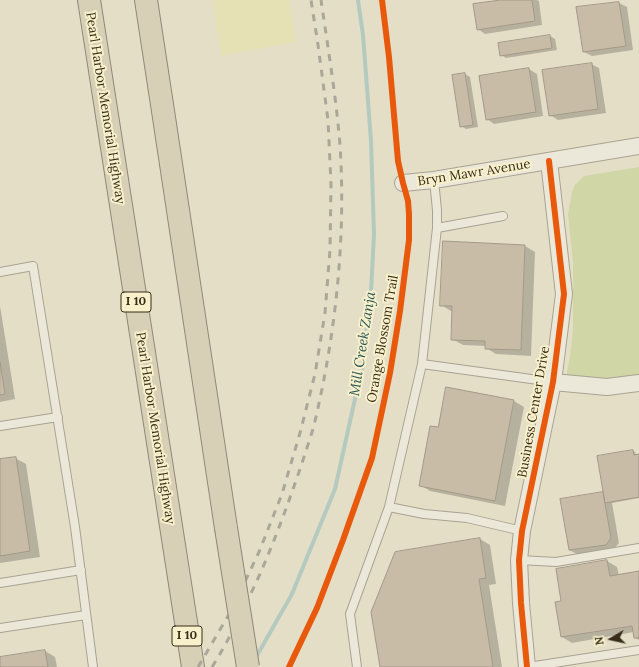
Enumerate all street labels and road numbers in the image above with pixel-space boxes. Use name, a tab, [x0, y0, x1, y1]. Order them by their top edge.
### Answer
street label: Pearl Harbor Memorial Highway	[82, 11, 128, 205]
street label: Bryn Mawr Avenue	[416, 156, 532, 190]
street label: Orange Blossom Trail	[364, 274, 402, 404]
road number: I 10	[121, 292, 151, 312]
street label: Pearl Harbor Memorial Highway	[132, 331, 178, 525]
street label: Business Center Drive	[515, 345, 553, 479]
road number: I 10	[172, 626, 202, 646]

